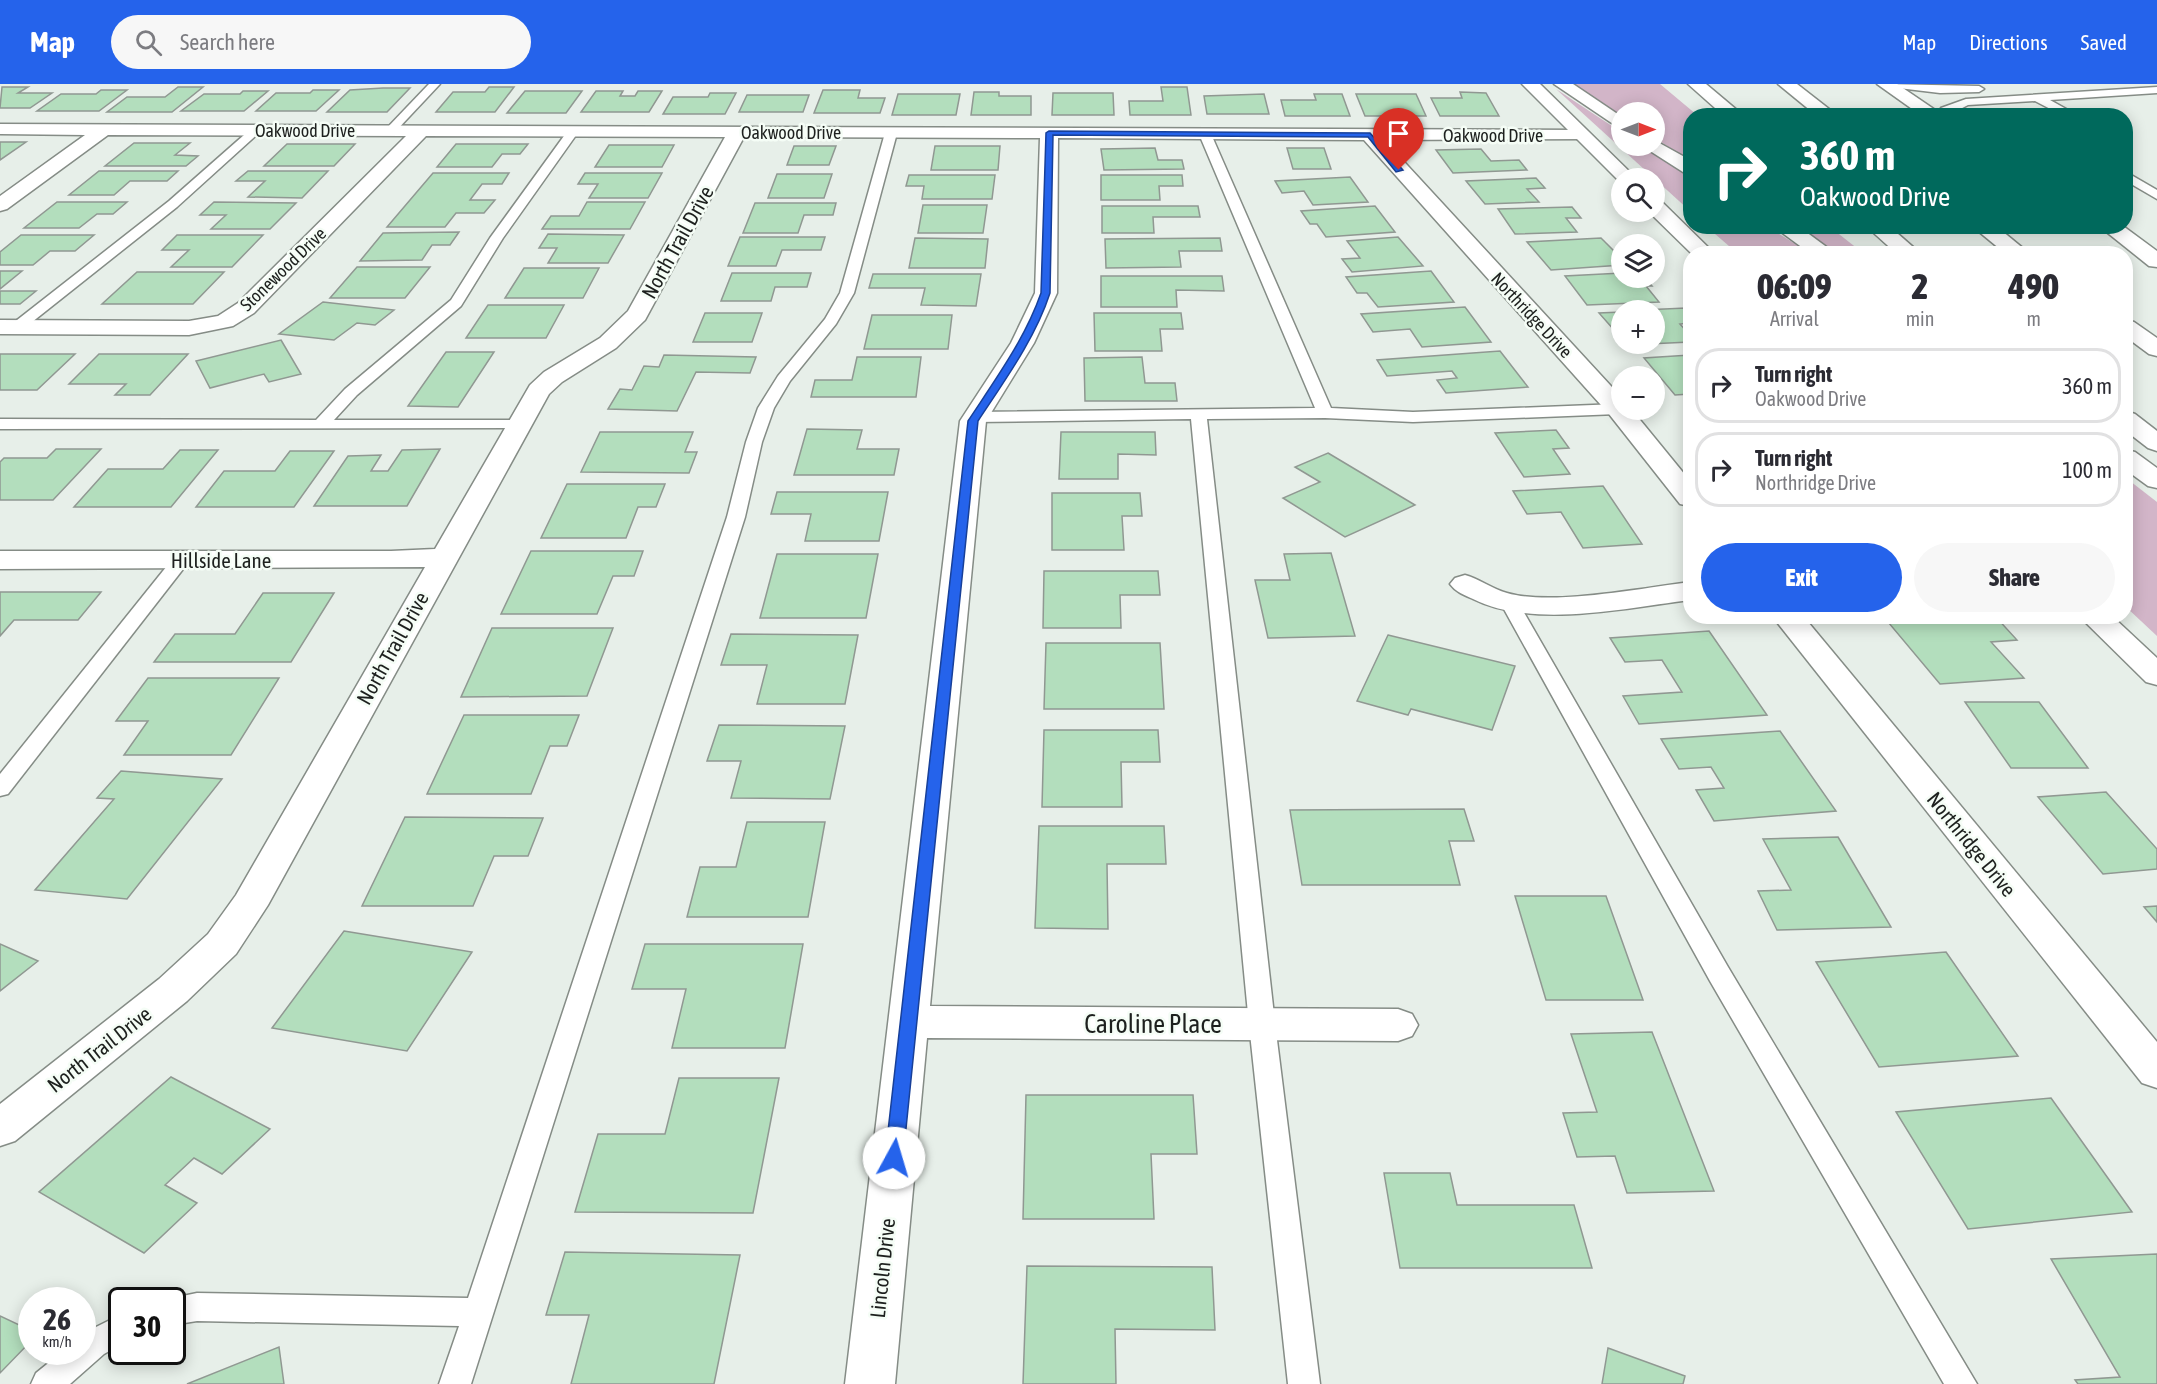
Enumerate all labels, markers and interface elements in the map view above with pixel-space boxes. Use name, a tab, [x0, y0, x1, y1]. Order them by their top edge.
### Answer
search box	[111, 15, 531, 69]
text: Map	[30, 26, 75, 58]
icon: search	[132, 26, 165, 59]
text: Search here	[180, 29, 275, 55]
text: Map	[1902, 30, 1936, 54]
text: Directions	[1969, 30, 2048, 54]
text: Saved	[2081, 30, 2127, 54]
north arrow	[1611, 102, 1665, 156]
map controls	[1611, 102, 1665, 420]
pin	[1373, 108, 1424, 170]
icon: arrive	[1382, 117, 1415, 150]
street label: Oakwood Drive	[255, 120, 355, 141]
street label: Oakwood Drive	[741, 122, 841, 143]
street label: Oakwood Drive	[1443, 125, 1543, 146]
text: 360 m	[1800, 131, 1895, 179]
icon: right	[1701, 132, 1779, 210]
button: search	[1611, 168, 1665, 222]
text: Oakwood Drive	[1800, 181, 1950, 212]
street label: North Trail Drive	[636, 182, 718, 302]
street label: Stonewood Drive	[236, 223, 330, 315]
button: layers	[1611, 234, 1665, 288]
text: 06:09	[1757, 265, 1832, 307]
text: 2	[1912, 265, 1928, 307]
text: 490	[2008, 265, 2059, 307]
street label: Northridge Drive	[1487, 268, 1577, 362]
button: +	[1611, 300, 1665, 354]
text: Arrival	[1770, 307, 1819, 330]
text: min	[1906, 307, 1934, 330]
text: m	[2026, 307, 2041, 330]
text: Turn right	[1755, 361, 1832, 387]
button: −	[1611, 366, 1665, 420]
icon: right	[1704, 369, 1737, 402]
text: 360 m	[2062, 373, 2112, 399]
text: Oakwood Drive	[1755, 387, 1866, 410]
text: Turn right	[1755, 445, 1832, 471]
icon: right	[1704, 453, 1737, 486]
text: 100 m	[2062, 457, 2112, 483]
text: Northridge Drive	[1755, 471, 1876, 494]
button: Exit	[1701, 543, 1902, 612]
button: Share	[1914, 543, 2115, 612]
street label: Hillside Lane	[171, 548, 271, 572]
street label: North Trail Drive	[351, 588, 433, 708]
street label: Northridge Drive	[1923, 787, 2021, 901]
street label: North Trail Drive	[42, 1001, 156, 1097]
street label: Caroline Place	[1084, 1009, 1222, 1039]
position arrow	[862, 1126, 926, 1190]
street label: Lincoln Drive	[865, 1217, 899, 1319]
speed limit sign: 30	[108, 1287, 186, 1365]
text: 26	[43, 1302, 71, 1336]
text: km/h	[42, 1333, 72, 1350]

